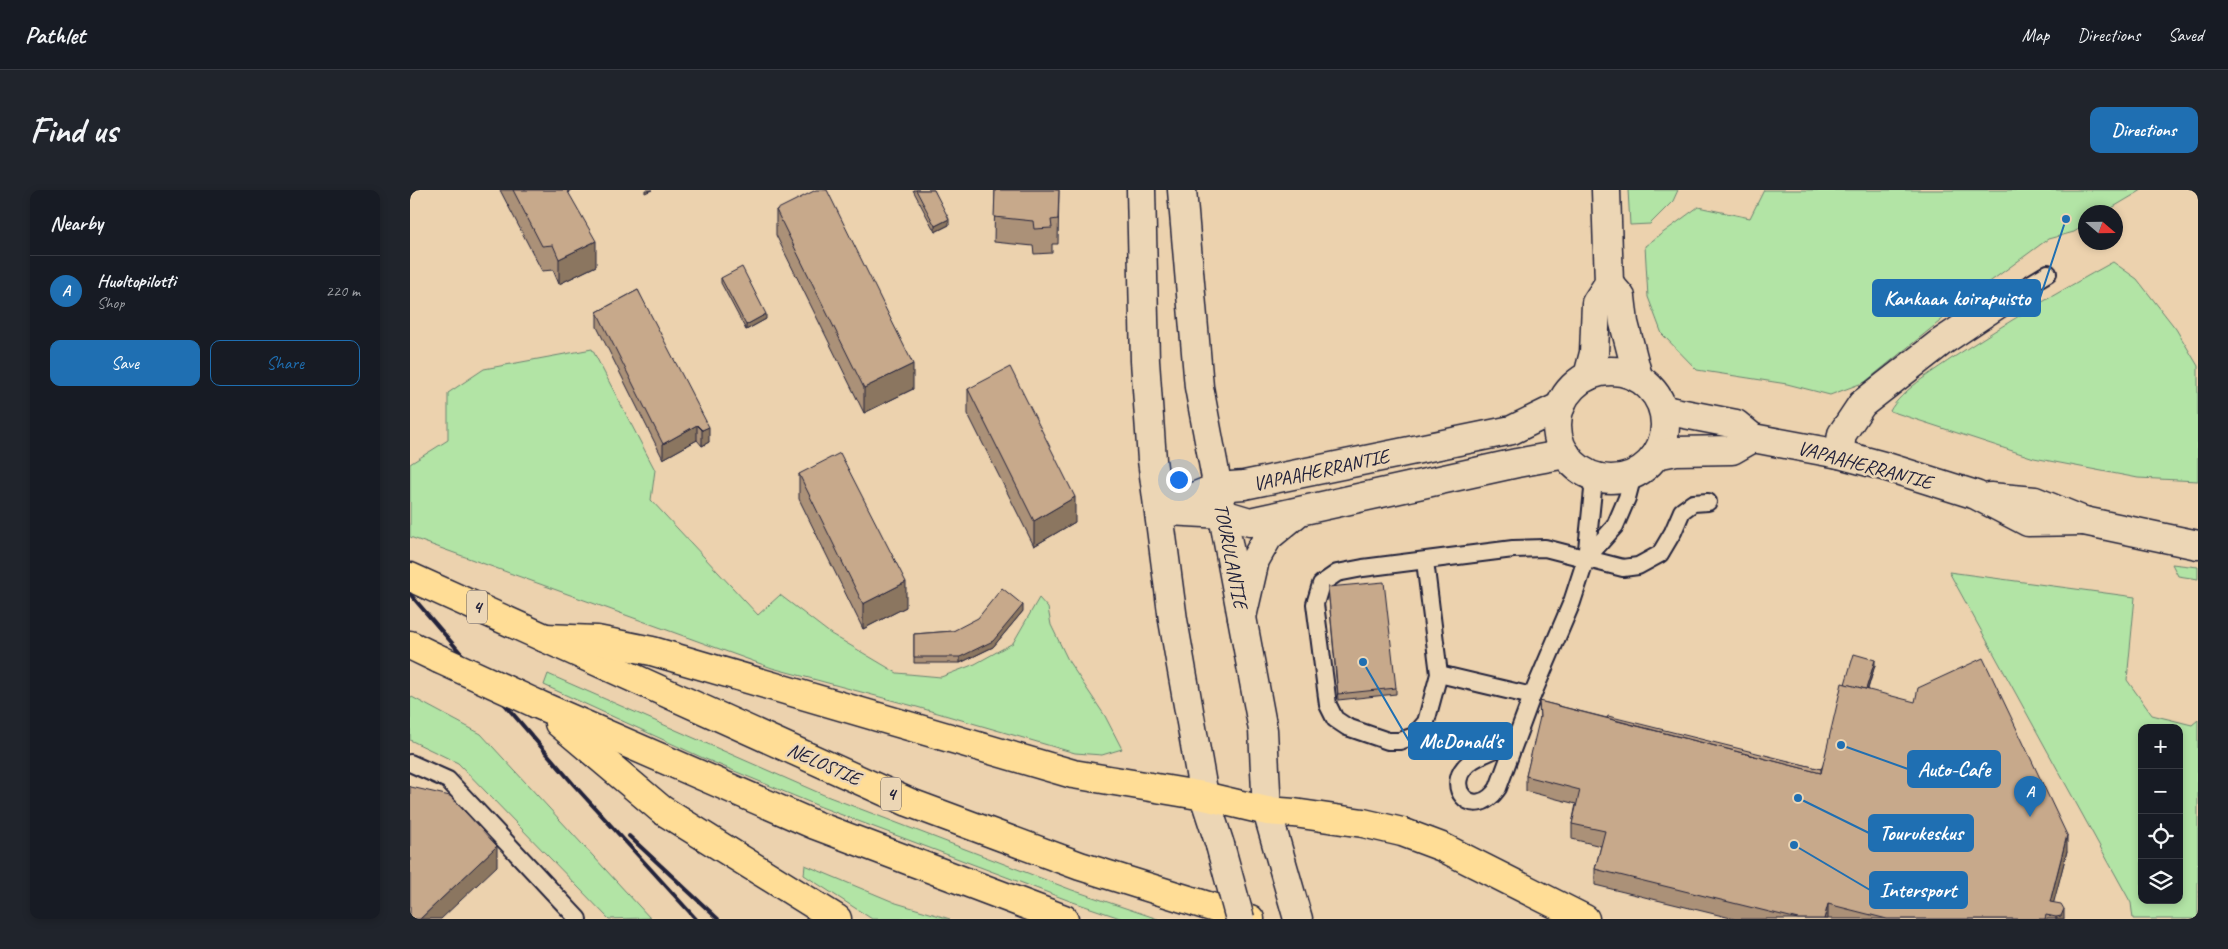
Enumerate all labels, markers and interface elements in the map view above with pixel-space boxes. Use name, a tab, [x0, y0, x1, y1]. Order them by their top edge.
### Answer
text: Pathlet	[25, 20, 85, 50]
text: Map	[2022, 24, 2049, 46]
text: Directions	[2077, 24, 2140, 46]
text: Saved	[2168, 24, 2203, 46]
button: Directions	[2090, 107, 2198, 153]
text: Find us	[30, 108, 117, 153]
north arrow	[2078, 205, 2123, 250]
text: Nearby	[50, 210, 103, 236]
text: Huoltopilotti	[97, 269, 176, 293]
callout: Kankaan koirapuisto	[1873, 280, 2040, 316]
text: A	[62, 281, 70, 301]
text: 220 m	[326, 281, 360, 301]
text: Kankaan koirapuisto	[1884, 285, 2032, 311]
text: Shop	[97, 293, 124, 313]
button: Save	[50, 340, 200, 386]
button: Share	[210, 340, 360, 386]
street label: VAPAAHERRANTIE	[1795, 435, 1937, 496]
street label: VAPAAHERRANTIE	[1251, 443, 1394, 497]
your location	[1166, 467, 1192, 493]
street label: TOURULANTIE	[1209, 501, 1254, 614]
road number: 4	[467, 591, 487, 624]
callout: McDonald's	[1409, 723, 1512, 759]
map controls	[2138, 724, 2183, 904]
button: +	[2138, 724, 2183, 769]
text: McDonald's	[1419, 728, 1505, 754]
street label: NELOSTIE	[784, 737, 867, 792]
callout: Auto-Cafe	[1908, 751, 2000, 787]
text: Auto-Cafe	[1918, 756, 1992, 782]
button: −	[2138, 769, 2183, 814]
pin: A	[2014, 776, 2046, 817]
road number: 4	[881, 778, 901, 810]
button: locate	[2138, 814, 2183, 859]
callout: Tourukeskus	[1869, 815, 1973, 851]
text: Tourukeskus	[1879, 820, 1965, 846]
button: layers	[2138, 859, 2183, 904]
callout: Intersport	[1870, 872, 1967, 908]
text: Intersport	[1880, 877, 1959, 903]

